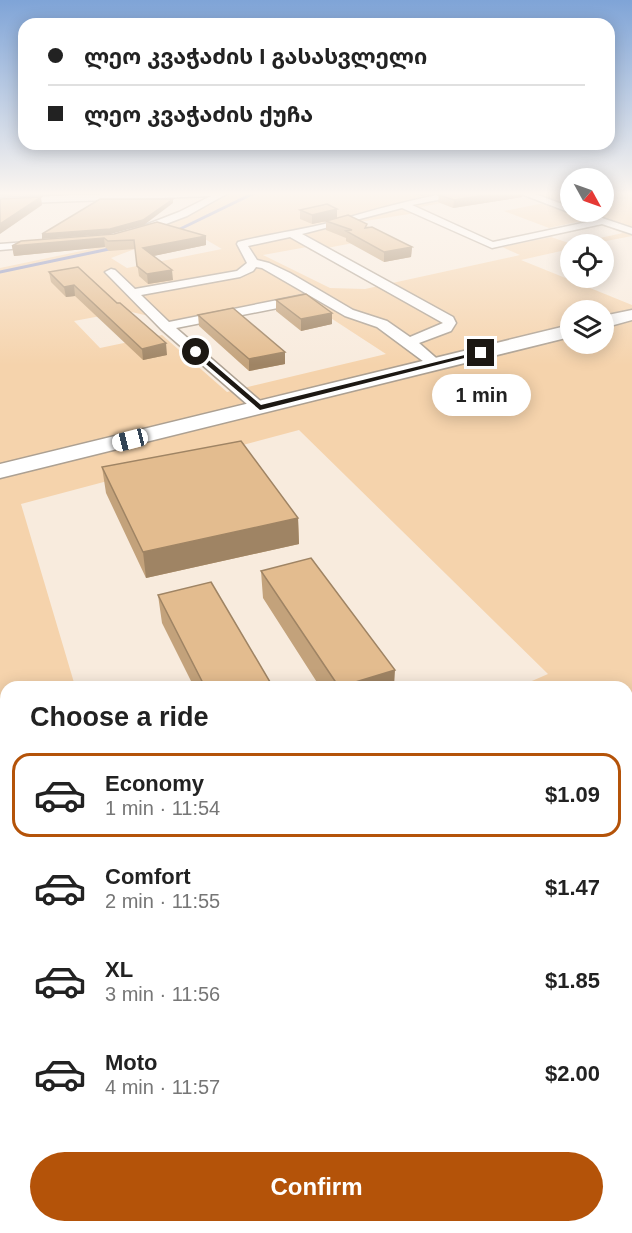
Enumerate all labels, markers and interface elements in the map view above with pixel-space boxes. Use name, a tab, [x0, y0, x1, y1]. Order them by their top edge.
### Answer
text: ლეო კვაჭაძის I გასასვლელი	[84, 44, 427, 69]
text: ლეო კვაჭაძის ქუჩა	[84, 102, 313, 127]
north arrow	[560, 168, 614, 222]
map controls	[560, 168, 614, 354]
button: locate	[560, 234, 614, 288]
button: layers	[560, 300, 614, 354]
route start	[182, 338, 209, 365]
route end	[467, 339, 494, 366]
callout: 1 min	[432, 374, 530, 416]
text: 1 min	[455, 384, 508, 406]
car	[110, 427, 150, 453]
text: Choose a ride	[30, 702, 209, 732]
icon: car	[33, 768, 87, 822]
text: Economy	[105, 771, 204, 796]
text: $1.09	[545, 782, 600, 807]
text: 1 min · 11:54	[105, 797, 220, 819]
icon: car	[33, 861, 87, 915]
text: Comfort	[105, 864, 191, 889]
text: $1.47	[545, 875, 600, 900]
text: 2 min · 11:55	[105, 890, 220, 912]
icon: car	[33, 954, 87, 1008]
text: XL	[105, 957, 133, 982]
text: $1.85	[545, 968, 600, 993]
text: 3 min · 11:56	[105, 983, 220, 1005]
icon: car	[33, 1047, 87, 1101]
text: Moto	[105, 1050, 158, 1075]
text: $2.00	[545, 1061, 600, 1086]
text: 4 min · 11:57	[105, 1076, 220, 1098]
button: Confirm	[30, 1152, 603, 1221]

